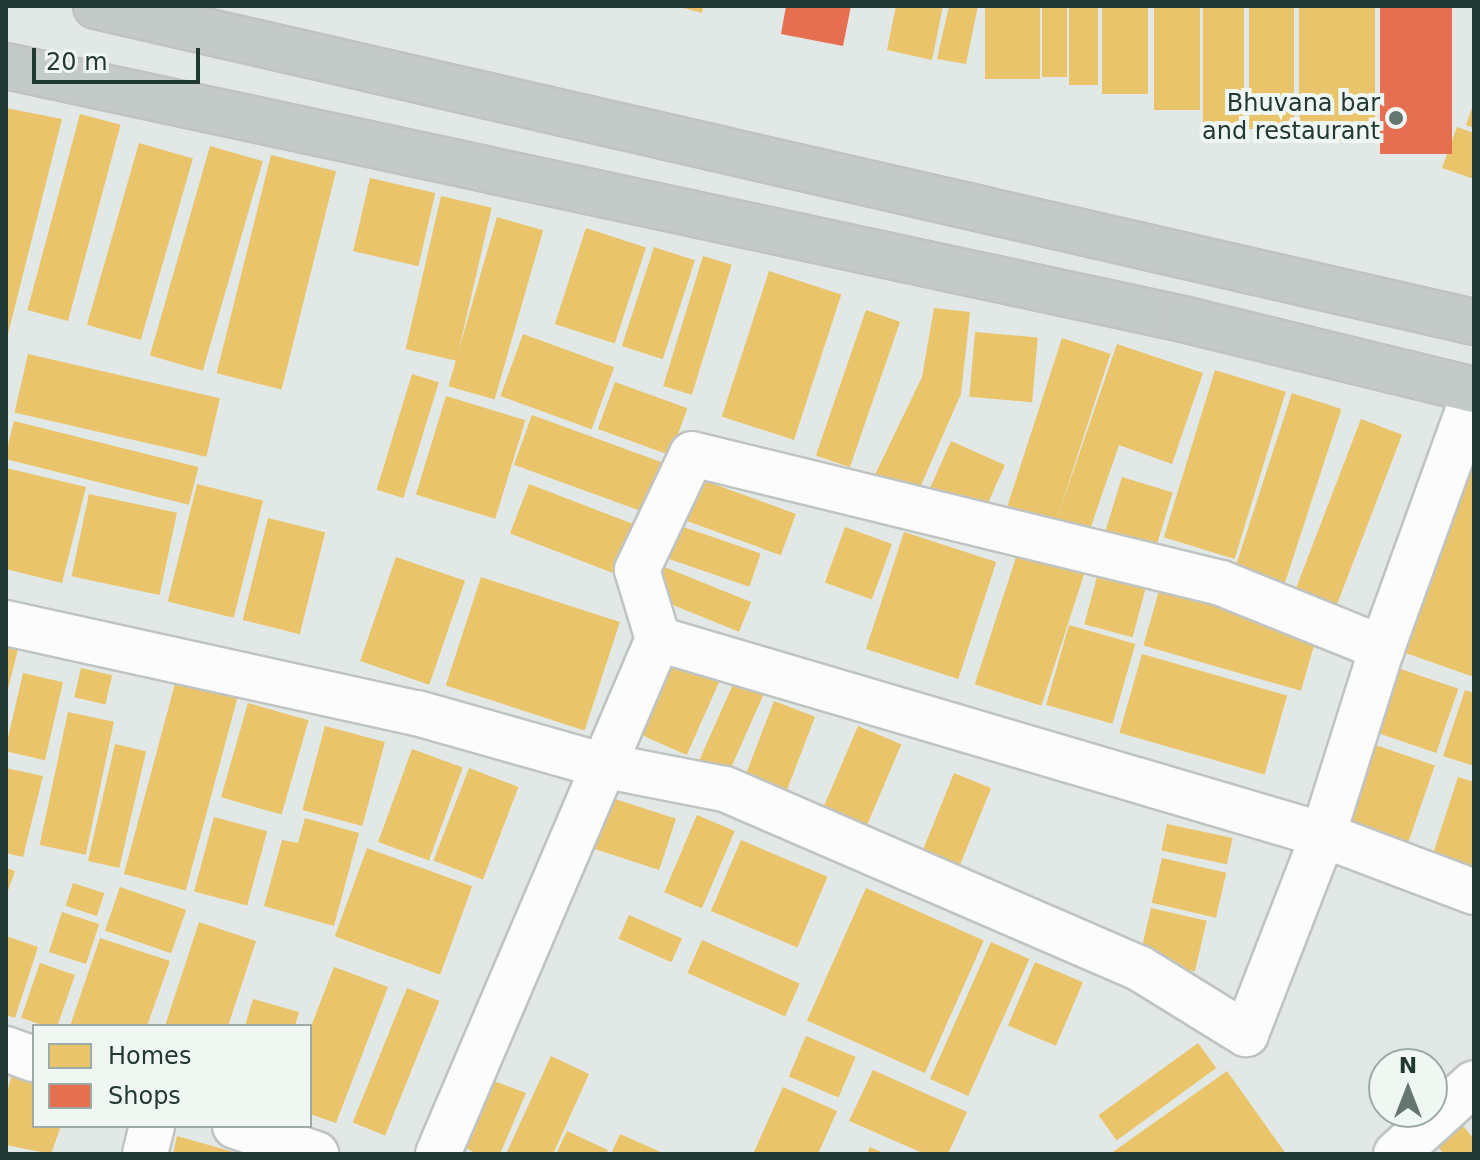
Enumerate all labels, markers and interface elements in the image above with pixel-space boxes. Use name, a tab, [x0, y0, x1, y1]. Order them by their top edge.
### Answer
scale bar	[36, 32, 204, 82]
text: 20 m	[46, 48, 108, 76]
place label: Bhuvana bar and restaurant	[1202, 90, 1380, 146]
marker: Bhuvana bar and restaurant	[1387, 109, 1405, 127]
legend	[32, 1024, 312, 1128]
text: Homes	[108, 1042, 191, 1070]
north arrow	[1368, 1048, 1448, 1128]
text: N	[1399, 1053, 1417, 1078]
text: Shops	[108, 1082, 181, 1110]

